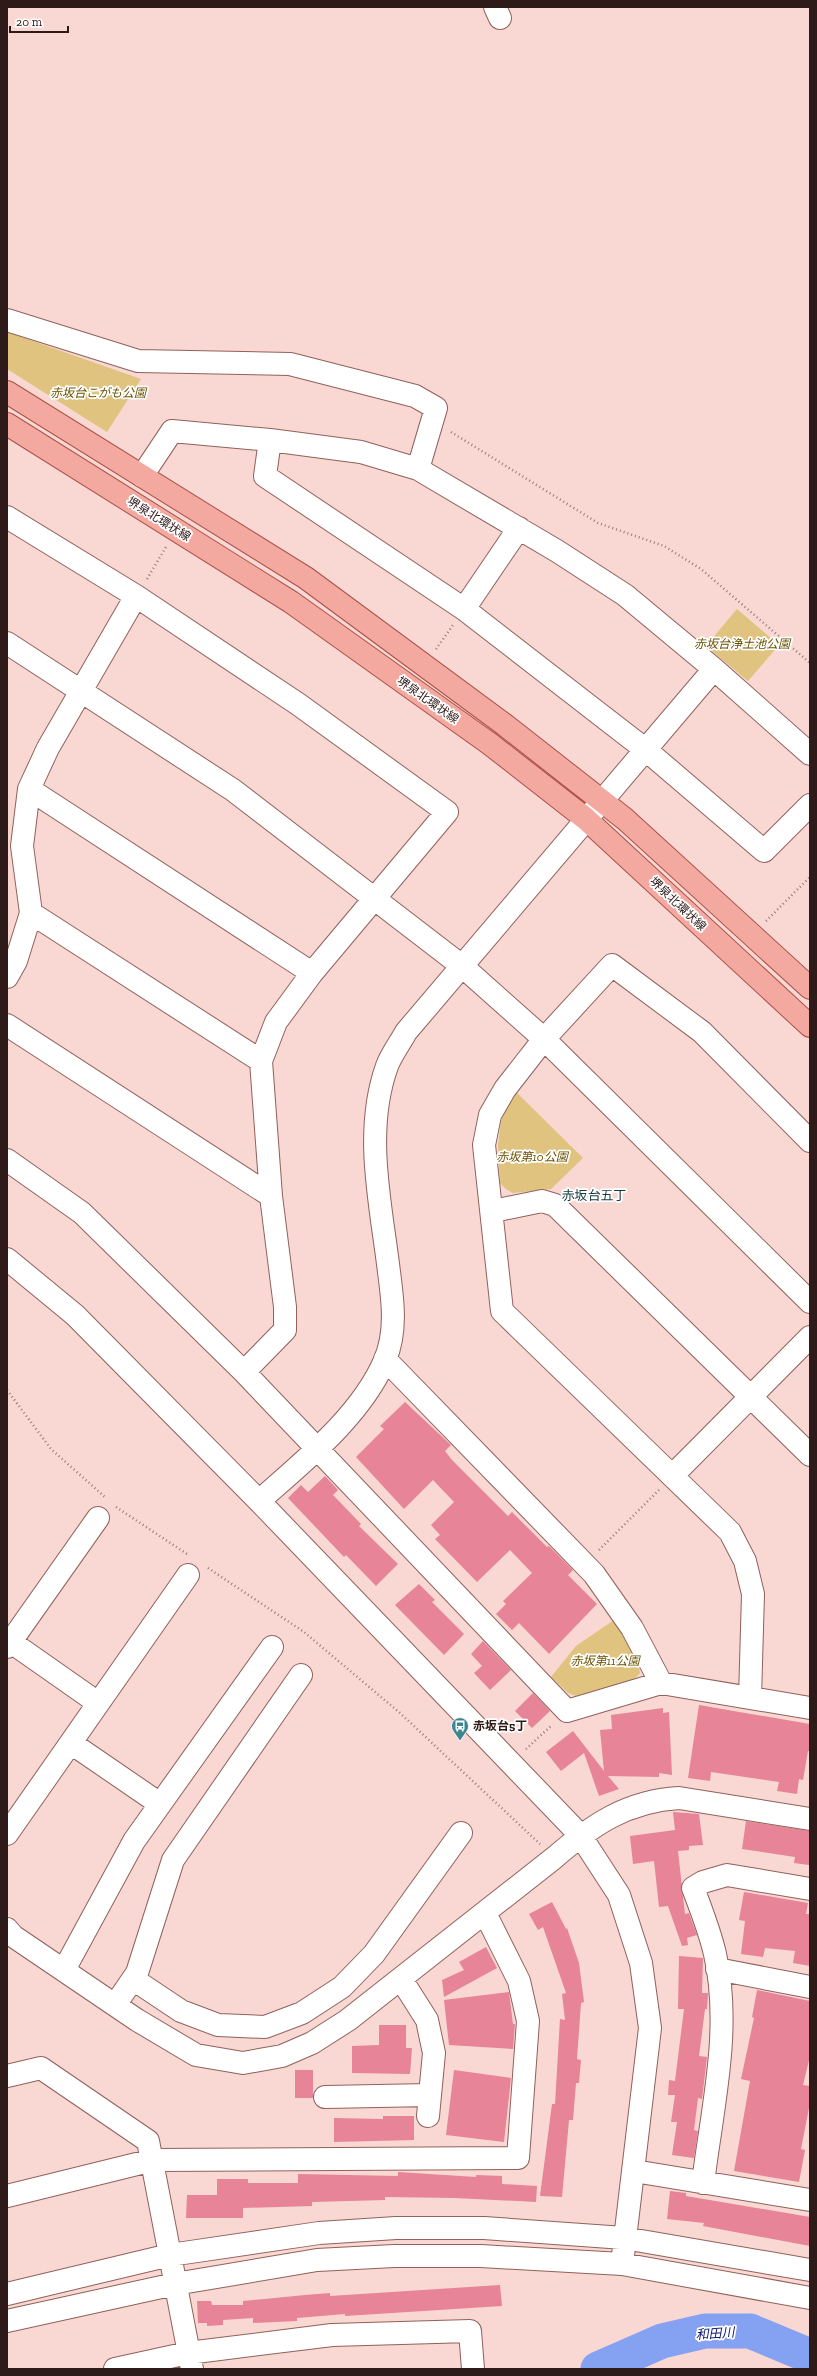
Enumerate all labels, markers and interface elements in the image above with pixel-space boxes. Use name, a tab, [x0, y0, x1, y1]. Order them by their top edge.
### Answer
scale bar	[10, 8, 68, 34]
text: 20 m	[16, 15, 43, 29]
park label: 赤坂台こがも公園	[50, 386, 148, 400]
street label: 堺泉北環状線	[125, 494, 193, 544]
park label: 赤坂台浄土池公園	[694, 637, 792, 651]
street label: 堺泉北環状線	[394, 674, 462, 726]
street label: 堺泉北環状線	[647, 874, 709, 934]
park label: 赤坂第10公園	[496, 1150, 570, 1164]
district label: 赤坂台五丁	[561, 1188, 627, 1203]
park label: 赤坂第11公園	[570, 1654, 641, 1668]
bus stop icon: 赤坂台5丁	[450, 1716, 470, 1741]
place label: 赤坂台5丁	[473, 1719, 527, 1733]
water label: 和田川	[695, 2325, 737, 2342]

